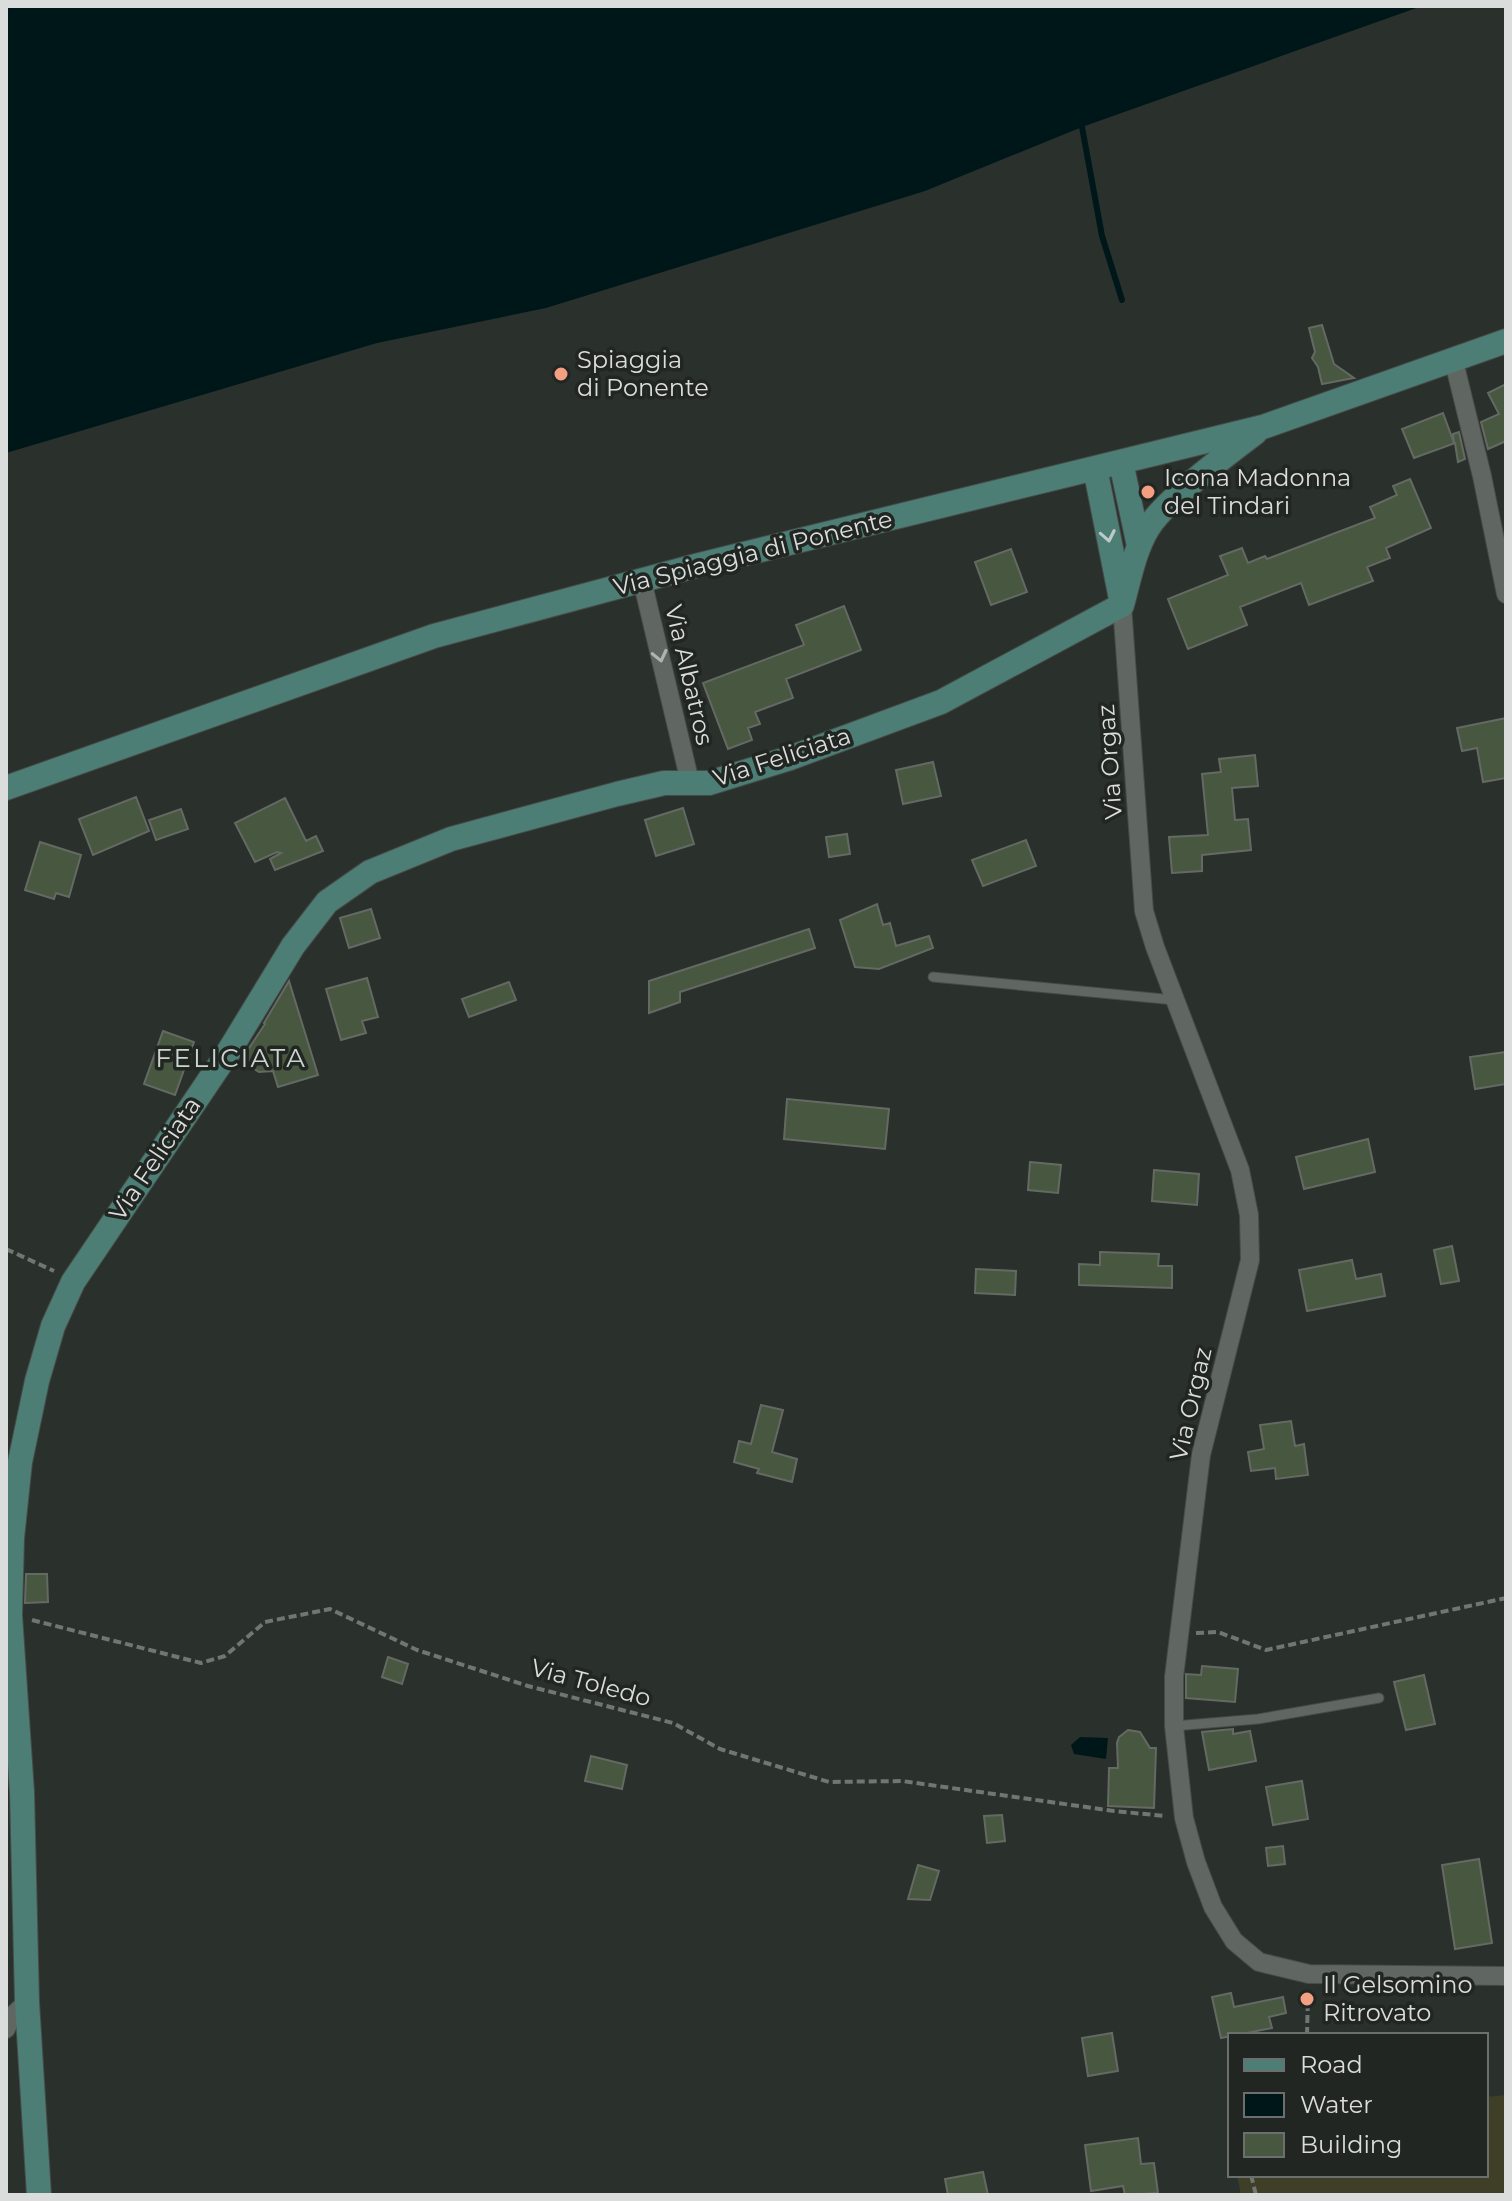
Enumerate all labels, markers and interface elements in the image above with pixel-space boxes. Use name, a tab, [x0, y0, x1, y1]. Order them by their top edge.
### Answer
place label: Spiaggia di Ponente	[577, 345, 709, 402]
marker: Spiaggia di Ponente	[552, 365, 570, 383]
place label: Icona Madonna del Tindari	[1164, 463, 1351, 520]
marker: Icona Madonna del Tindari	[1139, 483, 1157, 501]
street label: Via Spiaggia di Ponente	[610, 504, 895, 601]
one-way arrow	[1099, 530, 1116, 543]
street label: Via Albatros	[659, 602, 720, 748]
one-way arrow	[651, 649, 668, 663]
street label: Via Orgaz	[1091, 703, 1128, 821]
street label: Via Feliciata	[709, 721, 854, 792]
district label: FELICIATA	[155, 1042, 307, 1074]
street label: Via Feliciata	[103, 1091, 207, 1226]
street label: Via Orgaz	[1163, 1344, 1218, 1463]
street label: Via Toledo	[528, 1653, 654, 1712]
place label: Il Gelsomino Ritrovato	[1323, 1970, 1472, 2027]
marker: Il Gelsomino Ritrovato	[1298, 1990, 1316, 2008]
legend	[1228, 2033, 1488, 2177]
text: Road	[1300, 2050, 1363, 2079]
text: Water	[1300, 2090, 1373, 2119]
text: Building	[1300, 2130, 1403, 2159]

